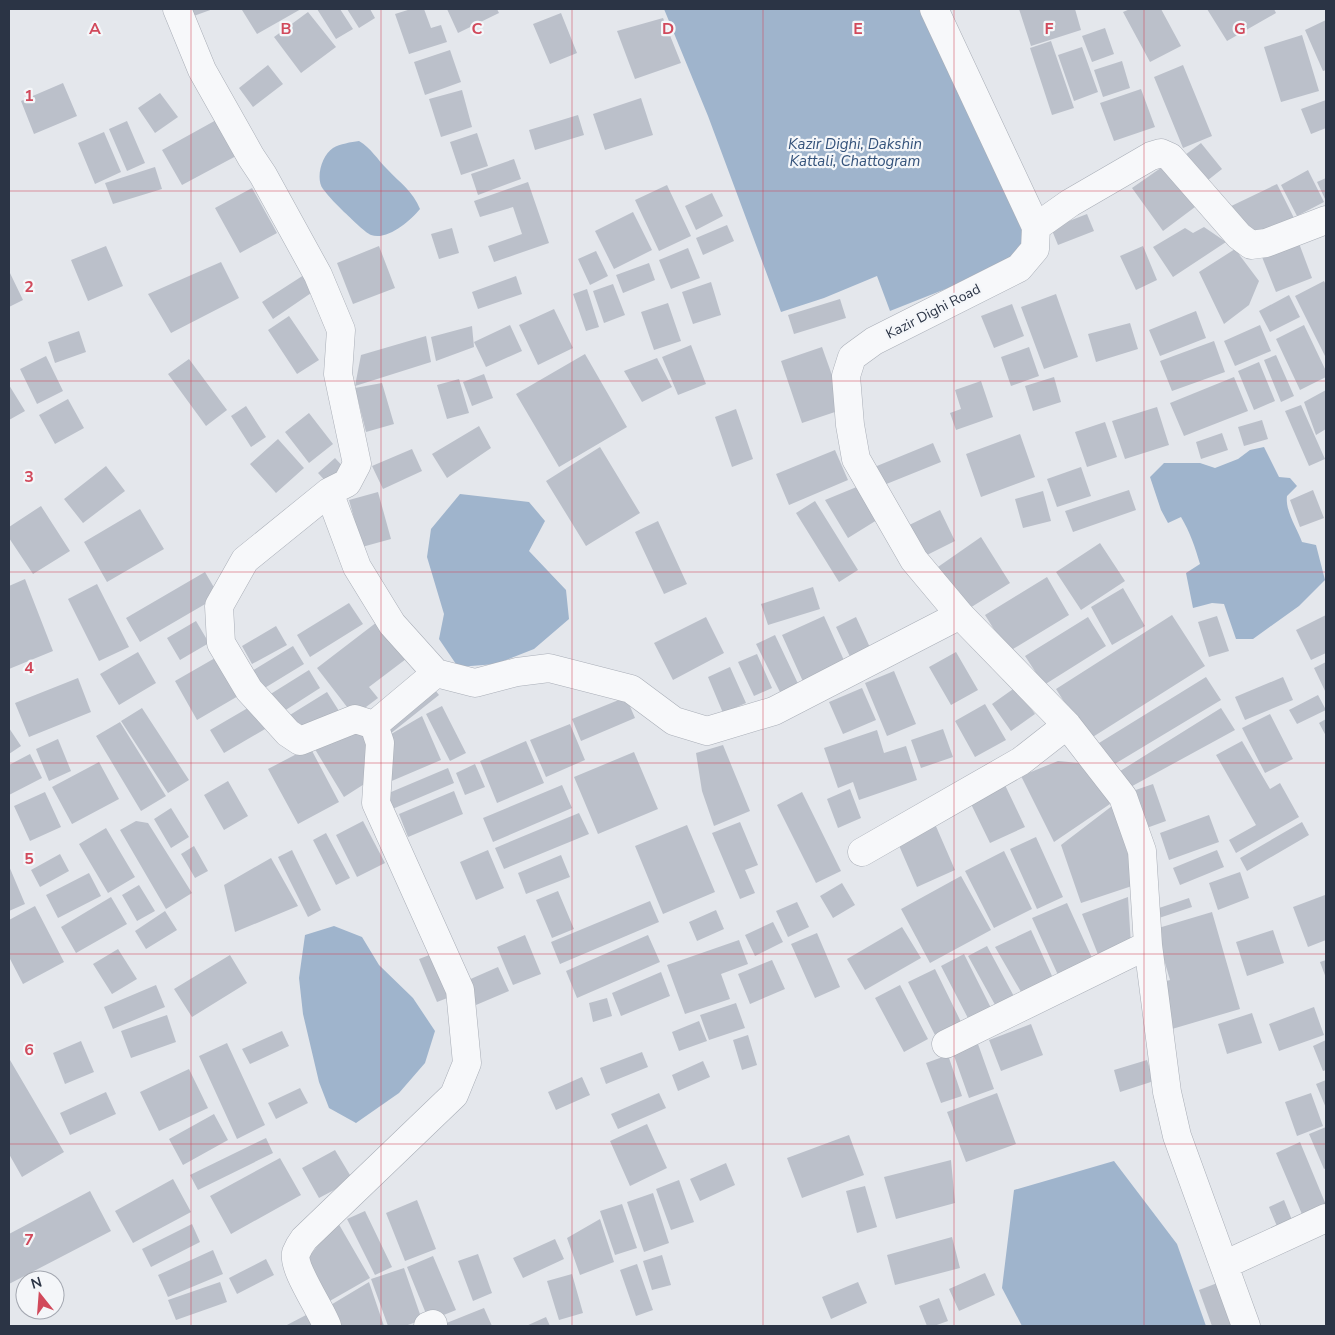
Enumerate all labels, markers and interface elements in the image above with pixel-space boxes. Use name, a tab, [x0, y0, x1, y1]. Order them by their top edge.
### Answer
text: A	[89, 18, 101, 40]
text: B	[280, 18, 292, 40]
text: C	[472, 18, 483, 40]
text: D	[662, 18, 674, 40]
text: E	[853, 18, 863, 40]
text: F	[1045, 18, 1054, 40]
text: G	[1234, 18, 1246, 40]
text: 1	[24, 85, 34, 107]
water label: Kazir Dighi, Dakshin Kattali, Chattogram	[788, 134, 922, 171]
text: 2	[24, 276, 34, 298]
street label: Kazir Dighi Road	[883, 279, 984, 343]
text: 3	[24, 466, 34, 488]
text: 4	[24, 657, 34, 679]
text: 5	[24, 848, 34, 870]
text: 6	[24, 1039, 34, 1061]
text: 7	[24, 1229, 34, 1251]
north arrow	[15, 1270, 65, 1320]
text: N	[29, 1272, 44, 1294]

